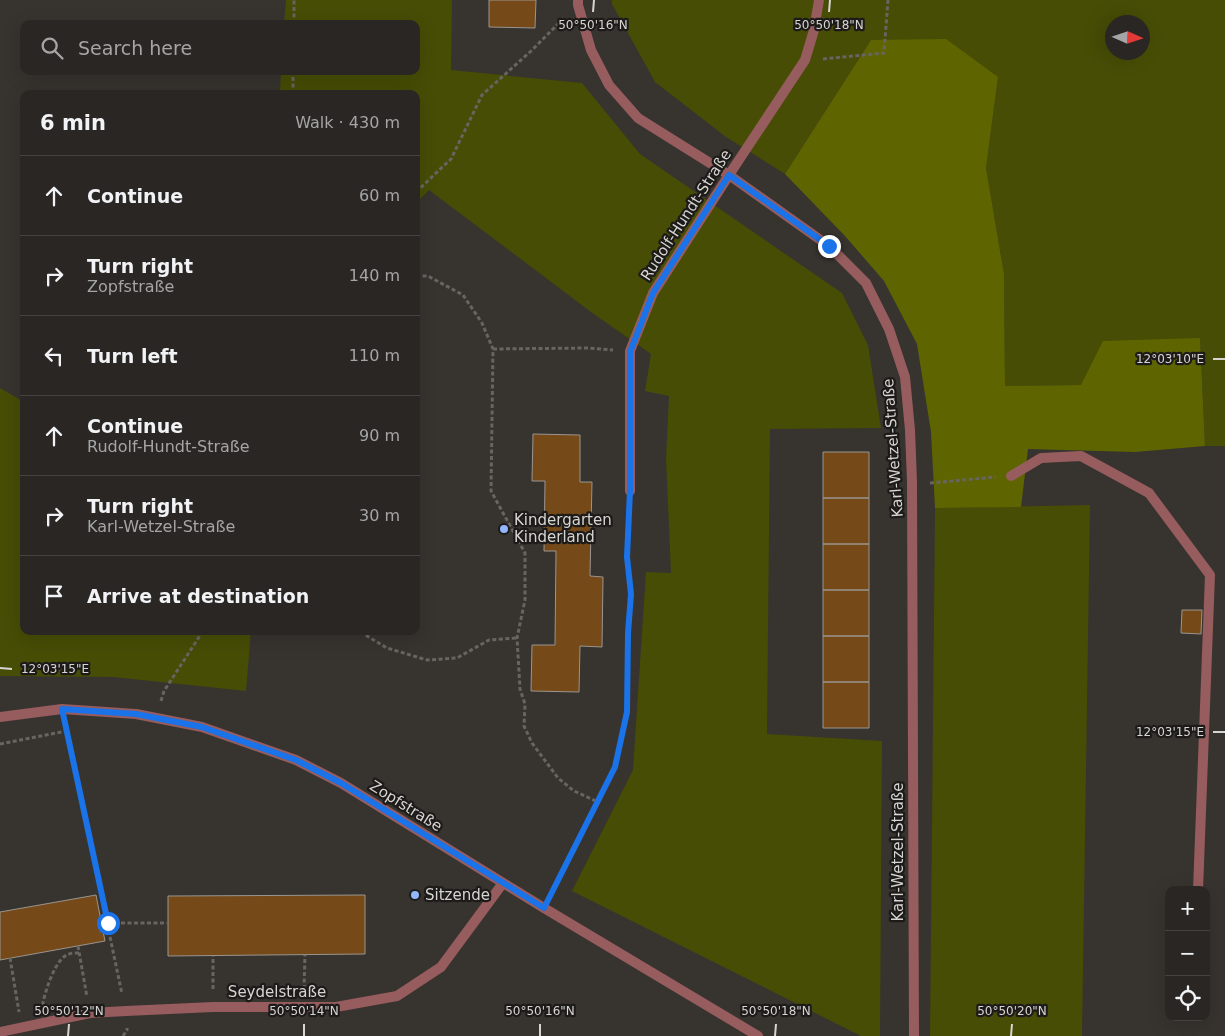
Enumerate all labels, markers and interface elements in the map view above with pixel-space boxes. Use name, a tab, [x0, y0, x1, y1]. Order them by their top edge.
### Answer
north arrow	[1105, 15, 1150, 60]
text: 50°50'16"N	[558, 18, 628, 32]
text: 50°50'18"N	[794, 18, 864, 32]
search box	[20, 20, 420, 75]
icon: search	[38, 34, 66, 62]
text: Search here	[78, 37, 192, 59]
text: 6 min	[40, 111, 106, 135]
text: Walk · 430 m	[295, 113, 400, 132]
street label: Rudolf-Hundt-Straße	[637, 146, 735, 284]
icon: ahead	[40, 182, 68, 210]
text: Continue	[87, 185, 183, 207]
text: 60 m	[359, 186, 400, 205]
route end	[818, 235, 841, 258]
text: Turn right	[87, 255, 193, 277]
icon: right	[40, 262, 68, 290]
text: 140 m	[349, 266, 400, 285]
text: Zopfstraße	[87, 277, 174, 296]
icon: left	[40, 342, 68, 370]
text: Turn left	[87, 345, 178, 367]
text: 110 m	[349, 346, 400, 365]
text: 12°03'10"E	[1136, 352, 1204, 366]
street label: Karl-Wetzel-Straße	[879, 378, 907, 518]
text: Continue	[87, 415, 183, 437]
icon: ahead	[40, 422, 68, 450]
text: 90 m	[359, 426, 400, 445]
text: Rudolf-Hundt-Straße	[87, 437, 250, 456]
text: Turn right	[87, 495, 193, 517]
icon: right	[40, 502, 68, 530]
text: 30 m	[359, 506, 400, 525]
place label: Kindergarten Kinderland	[514, 511, 612, 546]
text: Karl-Wetzel-Straße	[87, 517, 235, 536]
marker: Kindergarten Kinderland	[498, 523, 510, 535]
icon: arrive	[40, 582, 68, 610]
text: Arrive at destination	[87, 585, 309, 607]
text: 12°03'15"E	[21, 662, 89, 676]
text: 12°03'15"E	[1136, 725, 1204, 739]
street label: Zopfstraße	[366, 777, 446, 835]
street label: Karl-Wetzel-Straße	[889, 782, 907, 922]
place label: Sitzende	[425, 886, 490, 904]
map controls	[1165, 886, 1210, 1021]
button: +	[1165, 886, 1210, 931]
marker: Sitzende	[409, 889, 421, 901]
route start	[97, 912, 120, 935]
button: −	[1165, 931, 1210, 976]
button: locate	[1165, 976, 1210, 1021]
street label: Seydelstraße	[228, 983, 326, 1001]
text: 50°50'12"N	[34, 1004, 104, 1018]
text: 50°50'14"N	[269, 1004, 339, 1018]
text: 50°50'16"N	[505, 1004, 575, 1018]
text: 50°50'18"N	[741, 1004, 811, 1018]
text: 50°50'20"N	[977, 1004, 1047, 1018]

